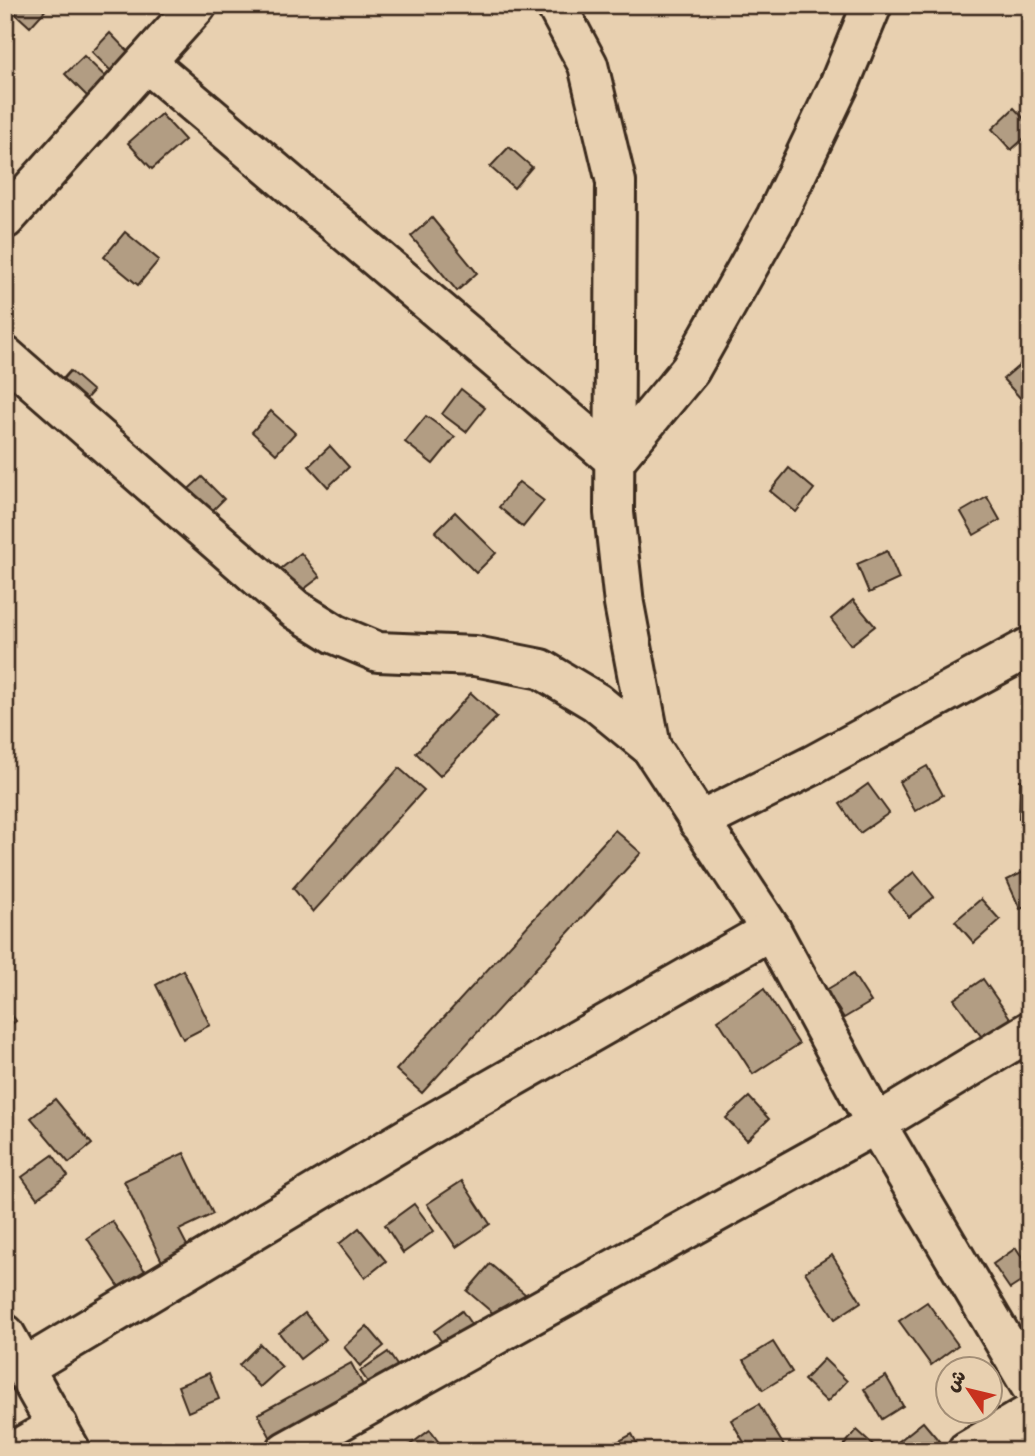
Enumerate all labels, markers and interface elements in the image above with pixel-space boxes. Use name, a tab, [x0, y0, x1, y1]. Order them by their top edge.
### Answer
north arrow	[934, 1354, 1004, 1424]
text: ش	[938, 1364, 975, 1399]

